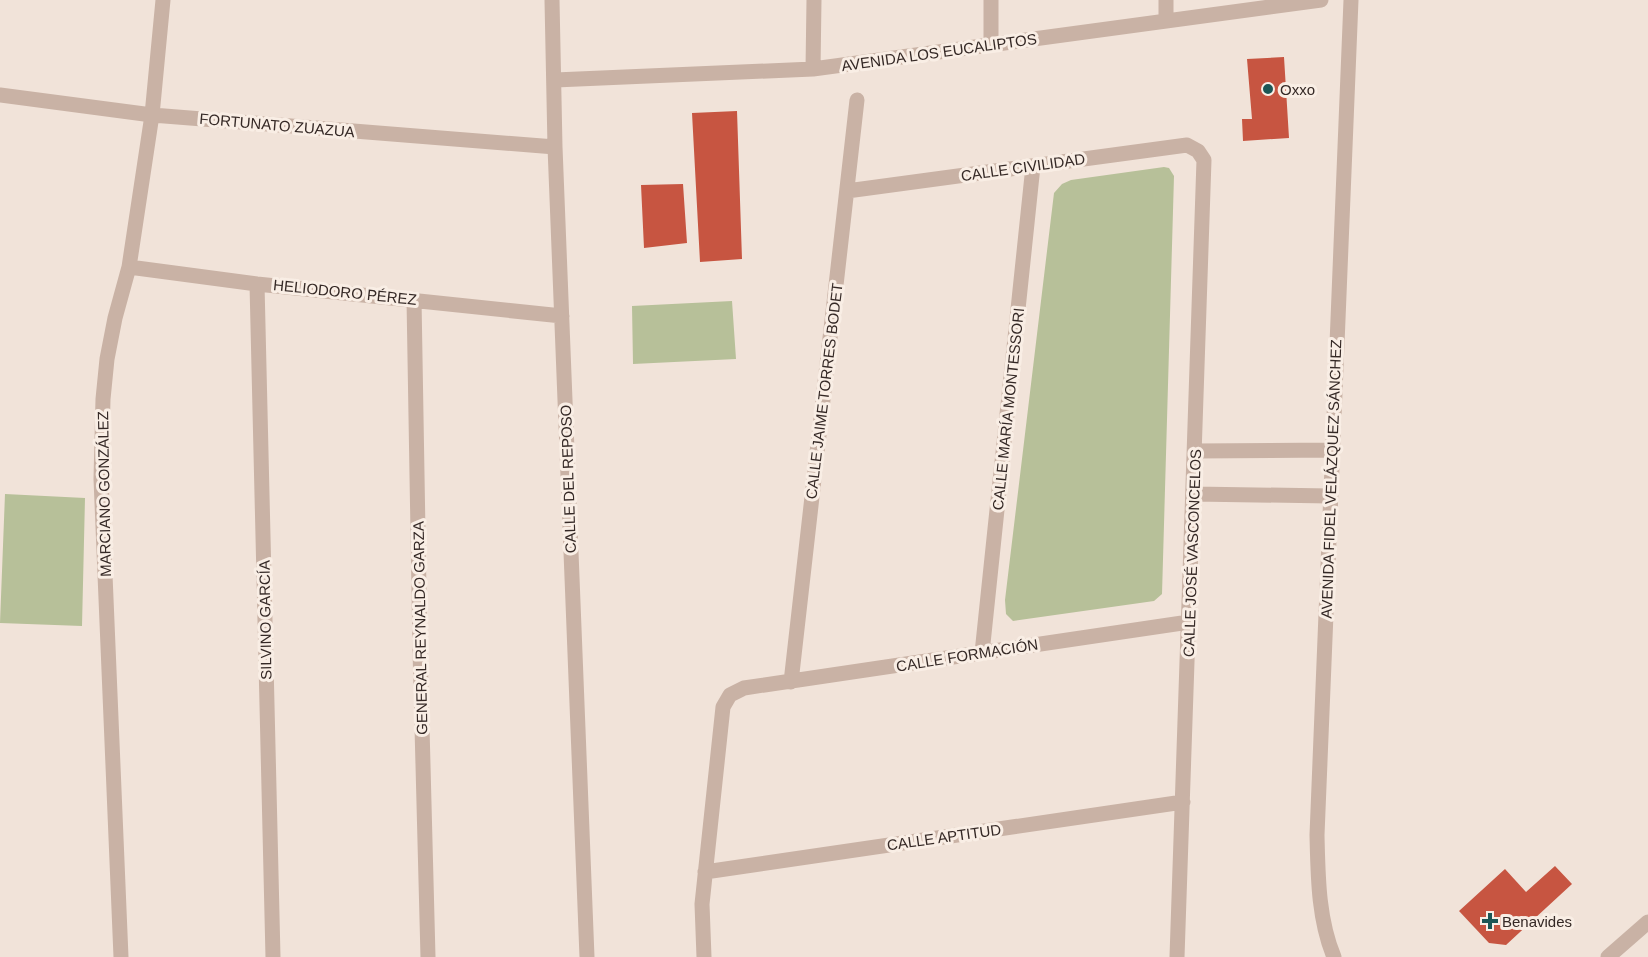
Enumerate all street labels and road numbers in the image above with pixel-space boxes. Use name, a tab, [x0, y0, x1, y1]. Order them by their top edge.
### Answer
street label: AVENIDA LOS EUCALIPTOS	[840, 30, 1038, 74]
street label: FORTUNATO ZUAZUA	[199, 110, 355, 140]
street label: CALLE CIVILIDAD	[960, 150, 1086, 184]
street label: HELIODORO PÉREZ	[272, 276, 418, 308]
street label: CALLE JAIME TORRES BODET	[802, 282, 846, 500]
street label: CALLE MARÍA MONTESSORI	[989, 307, 1027, 511]
street label: AVENIDA FIDEL VELÁZQUEZ SÁNCHEZ	[1318, 339, 1344, 619]
street label: CALLE DEL REPOSO	[557, 404, 579, 554]
street label: MARCIANO GONZÁLEZ	[94, 411, 114, 577]
street label: CALLE JOSÉ VASCONCELOS	[1180, 449, 1204, 657]
street label: GENERAL REYNALDO GARZA	[410, 521, 430, 735]
street label: SILVINO GARCÍA	[255, 560, 275, 680]
street label: CALLE FORMACIÓN	[895, 635, 1039, 675]
street label: CALLE APTITUD	[886, 821, 1002, 853]

